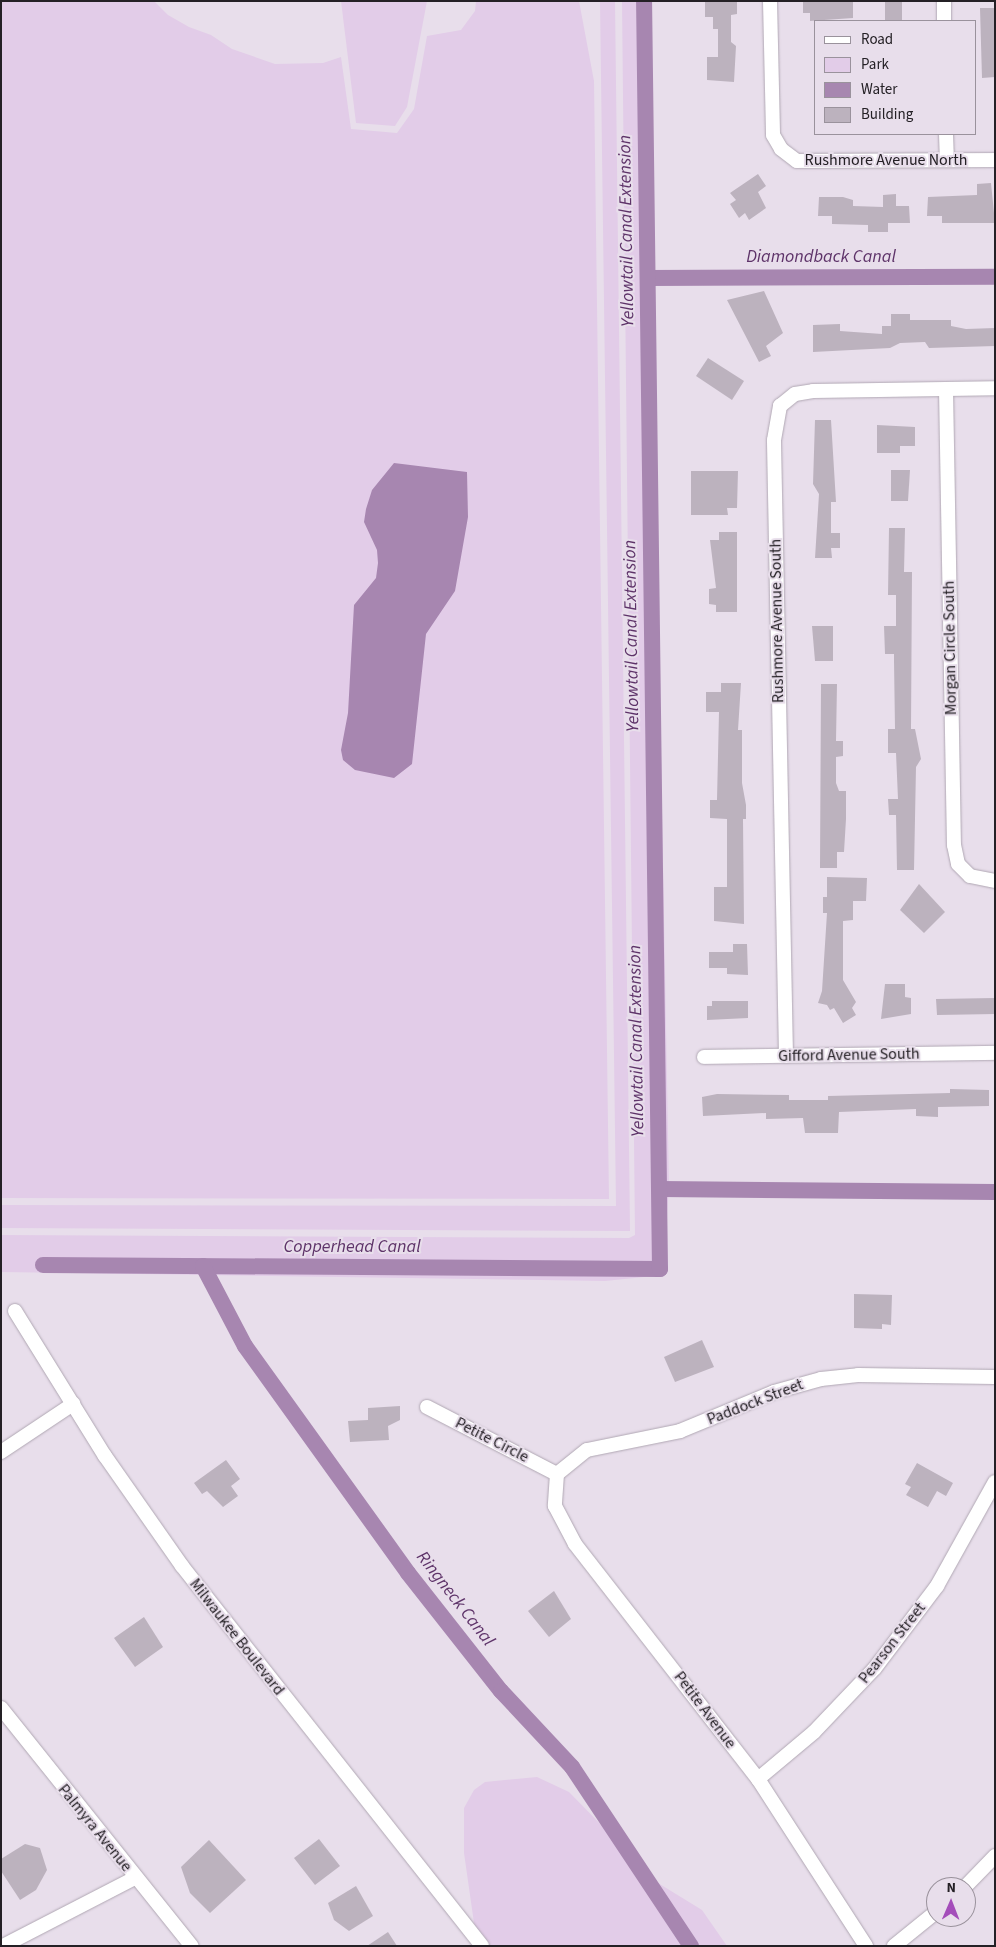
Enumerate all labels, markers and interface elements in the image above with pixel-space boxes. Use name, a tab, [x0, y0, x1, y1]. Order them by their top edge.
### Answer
legend	[814, 20, 976, 135]
text: Road	[861, 29, 893, 50]
text: Park	[861, 54, 889, 75]
text: Water	[861, 79, 897, 100]
text: Building	[861, 104, 913, 125]
water label: Yellowtail Canal Extension	[615, 135, 639, 327]
street label: Rushmore Avenue North	[805, 150, 967, 170]
water label: Diamondback Canal	[746, 246, 896, 268]
street label: Rushmore Avenue South	[766, 539, 788, 703]
water label: Yellowtail Canal Extension	[620, 540, 644, 732]
street label: Morgan Circle South	[939, 581, 961, 715]
water label: Yellowtail Canal Extension	[625, 945, 649, 1137]
street label: Gifford Avenue South	[778, 1044, 920, 1066]
water label: Copperhead Canal	[283, 1236, 421, 1258]
street label: Paddock Street	[704, 1375, 806, 1429]
street label: Petite Circle	[452, 1413, 532, 1467]
water label: Ringneck Canal	[411, 1547, 499, 1651]
street label: Milwaukee Boulevard	[185, 1575, 289, 1699]
street label: Pearson Street	[854, 1599, 930, 1687]
street label: Petite Avenue	[670, 1668, 740, 1752]
street label: Palmyra Avenue	[54, 1780, 136, 1876]
north arrow	[926, 1877, 976, 1927]
text: N	[946, 1878, 956, 1898]

